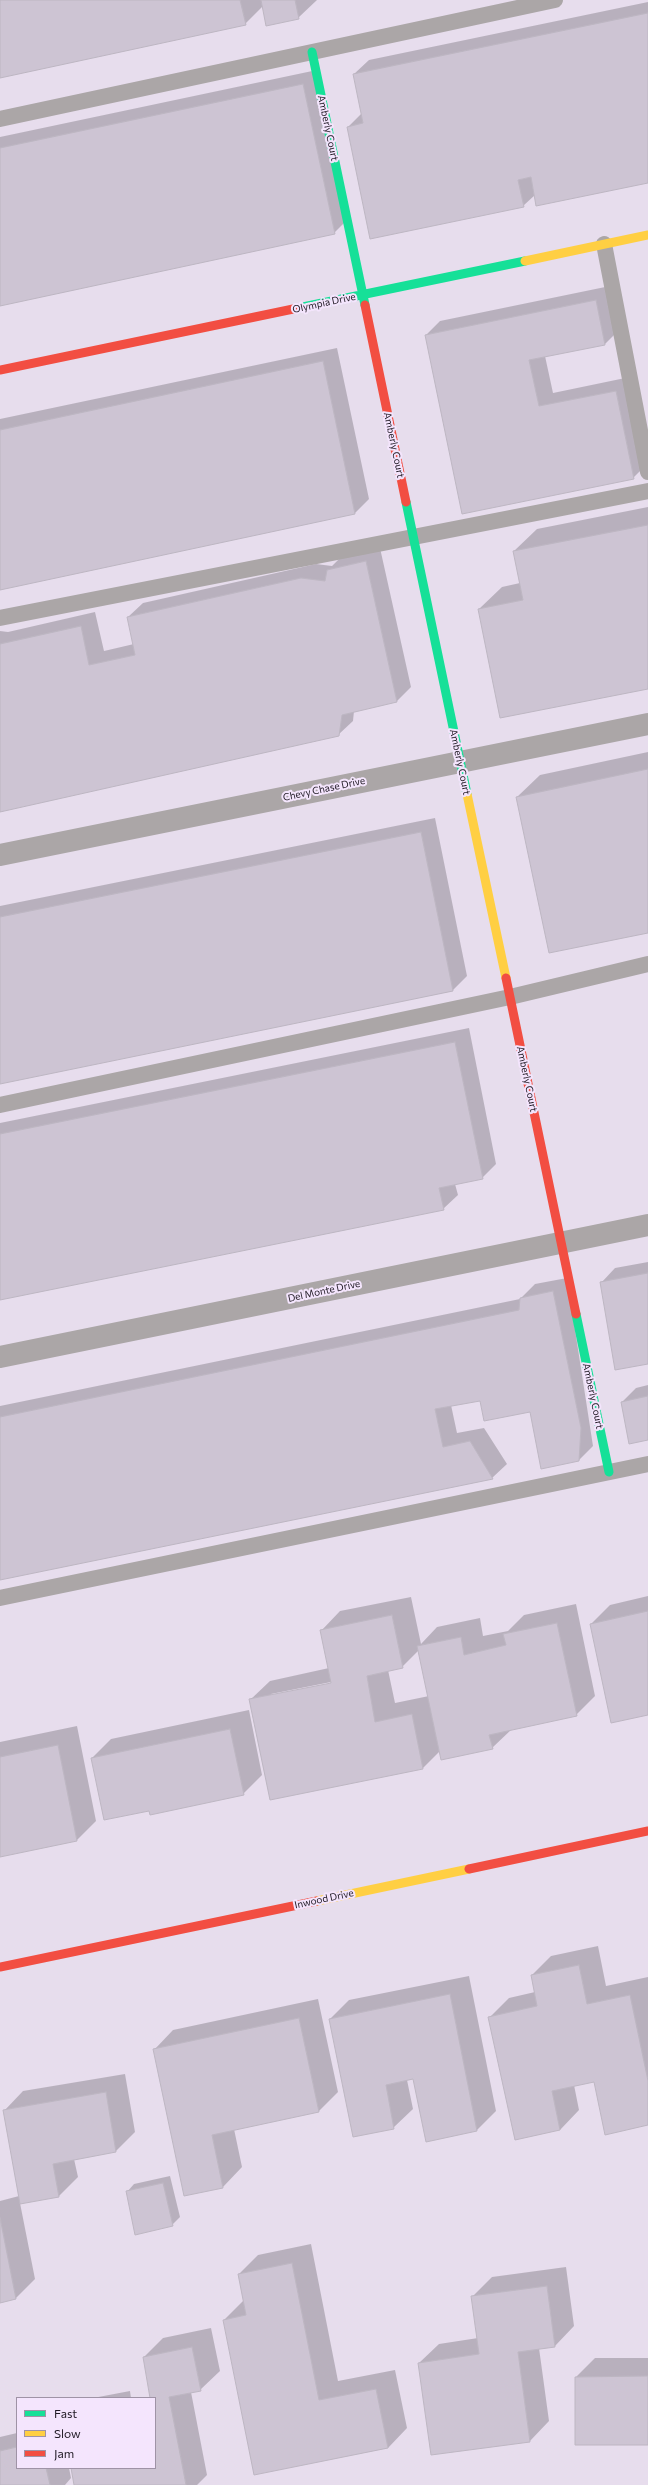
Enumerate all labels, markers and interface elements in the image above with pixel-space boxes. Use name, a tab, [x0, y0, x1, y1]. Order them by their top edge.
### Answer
street label: Amberly Court	[315, 94, 341, 162]
street label: Olympia Drive	[291, 290, 357, 316]
street label: Amberly Court	[381, 411, 407, 479]
street label: Amberly Court	[447, 728, 473, 796]
street label: Chevy Chase Drive	[282, 774, 366, 804]
street label: Amberly Court	[514, 1045, 540, 1113]
street label: Del Monte Drive	[287, 1277, 361, 1305]
street label: Amberly Court	[580, 1362, 606, 1430]
street label: Inwood Drive	[293, 1887, 355, 1911]
legend	[16, 2397, 156, 2469]
text: Fast	[54, 2406, 77, 2420]
text: Slow	[54, 2426, 81, 2440]
text: Jam	[54, 2446, 74, 2460]

